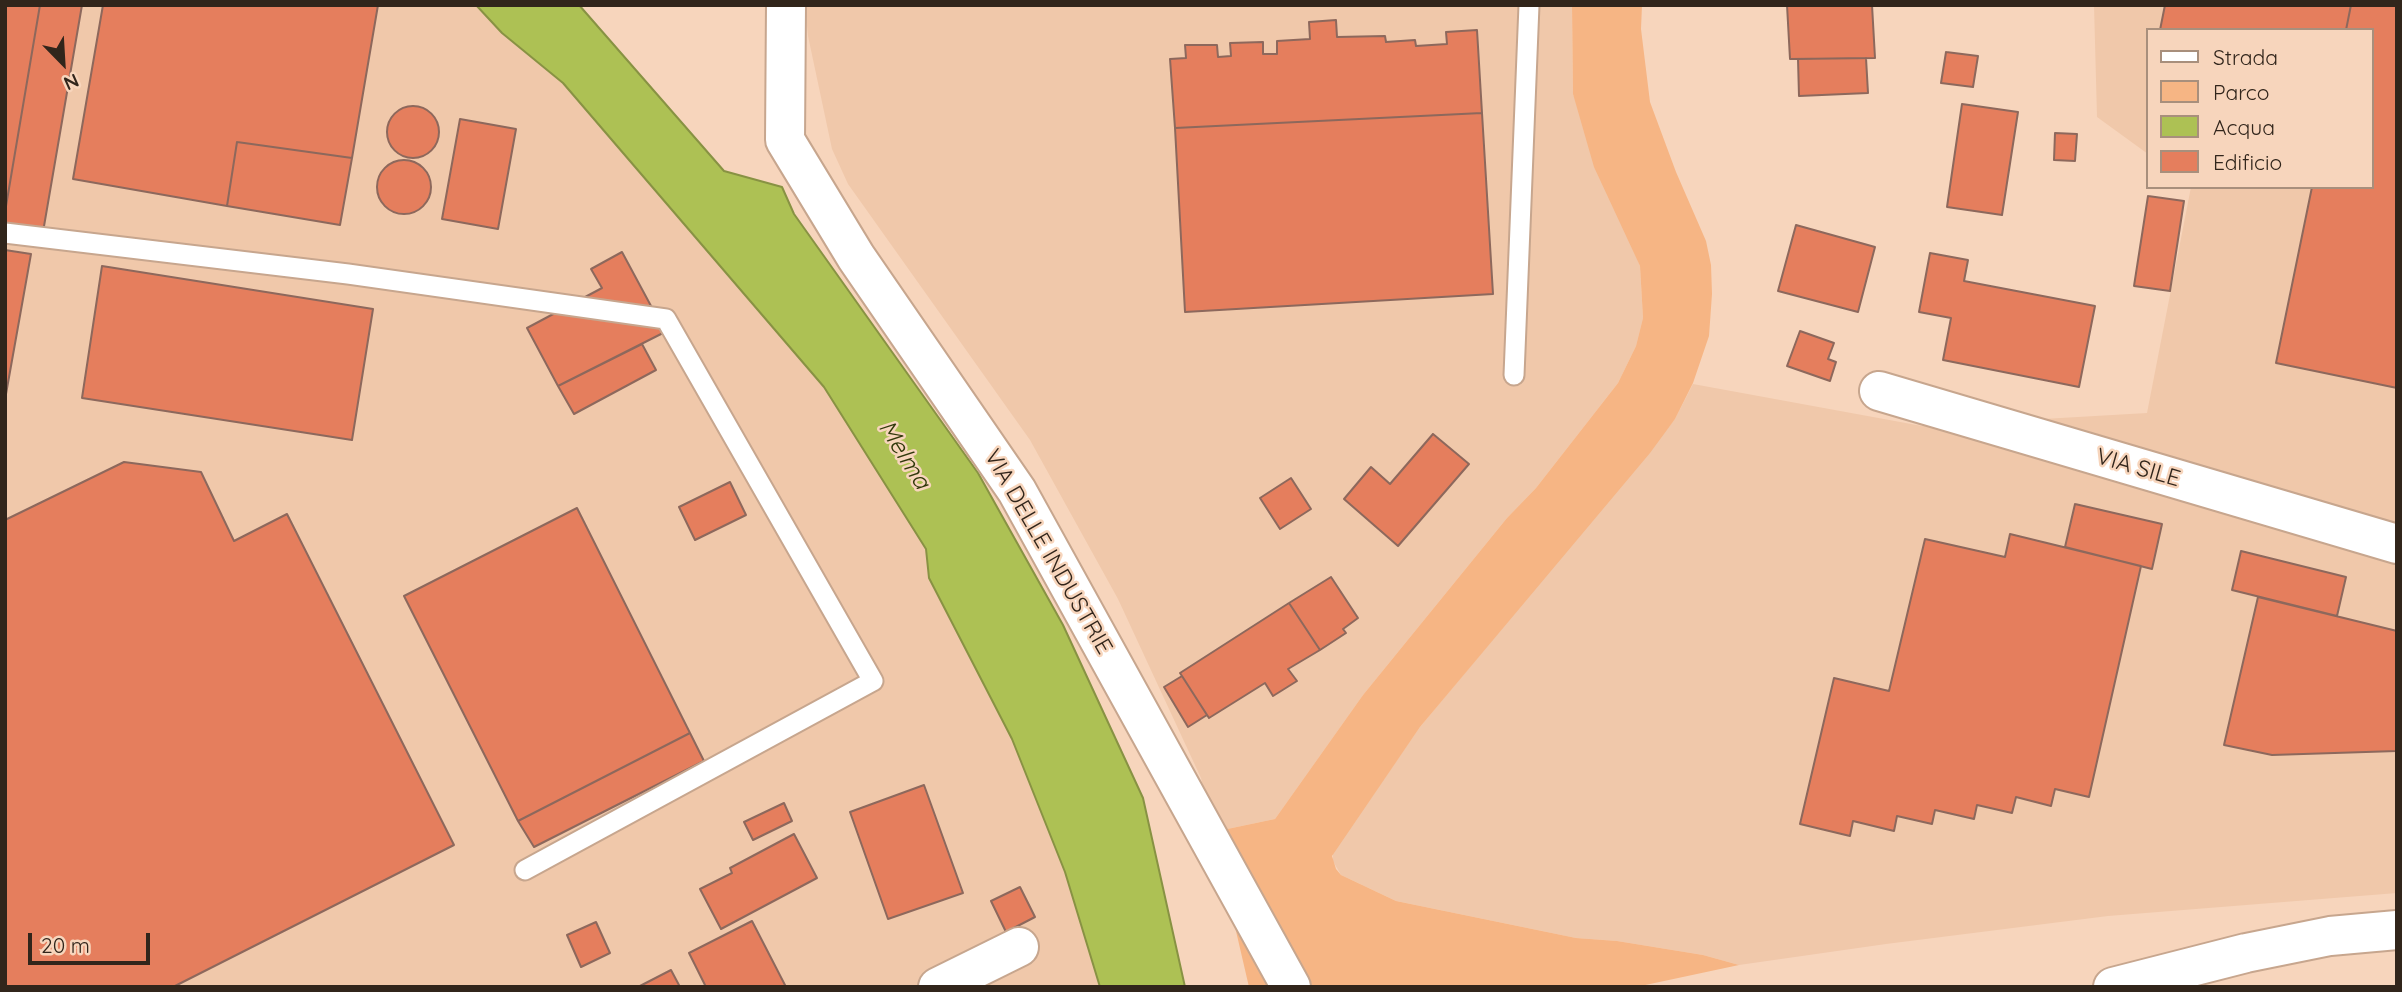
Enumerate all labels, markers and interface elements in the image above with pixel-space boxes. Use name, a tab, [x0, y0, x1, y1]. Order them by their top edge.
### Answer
north arrow	[28, 28, 98, 98]
legend	[2146, 28, 2374, 189]
text: Strada	[2213, 44, 2278, 70]
text: N	[60, 68, 83, 96]
text: Parco	[2213, 79, 2269, 105]
text: Acqua	[2213, 114, 2275, 140]
text: Edificio	[2213, 149, 2282, 175]
water label: Melma	[872, 415, 936, 495]
street label: VIA SILE	[2093, 443, 2183, 493]
street label: VIA DELLE INDUSTRIE	[978, 445, 1118, 659]
scale bar	[32, 918, 154, 962]
text: 20 m	[41, 932, 90, 958]

